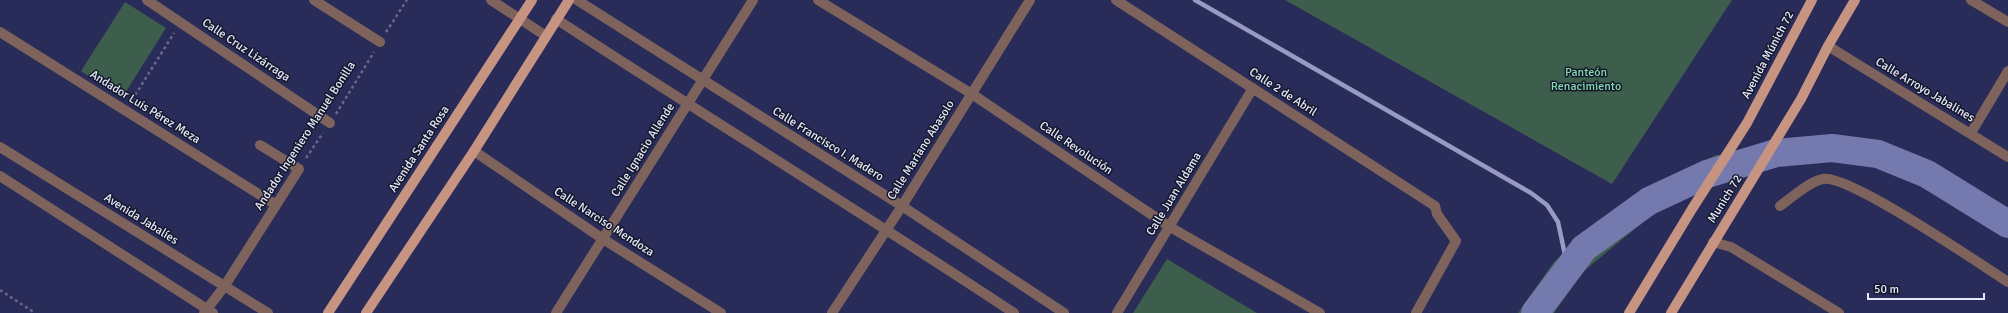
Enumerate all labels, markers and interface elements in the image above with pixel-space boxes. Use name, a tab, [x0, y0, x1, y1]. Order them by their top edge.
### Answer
street label: Avenida Múnich 72	[1739, 9, 1797, 101]
street label: Calle Cruz Lizárraga	[199, 15, 293, 85]
street label: Calle Arroyo Jabalines	[1873, 54, 1977, 126]
street label: Andador Ingeniero Manuel Bonilla	[251, 59, 359, 213]
street label: Calle 2 de Abril	[1246, 64, 1320, 120]
park label: Panteón Renacimiento	[1551, 65, 1621, 94]
street label: Andador Luis Pérez Meza	[87, 67, 203, 147]
street label: Calle Mariano Abasolo	[884, 97, 958, 203]
street label: Calle Ignacio Allende	[608, 100, 678, 200]
street label: Avenida Santa Rosa	[385, 103, 453, 195]
street label: Calle Francisco I. Madero	[770, 104, 886, 184]
street label: Calle Revolución	[1037, 118, 1115, 178]
street label: Calle Juan Aldama	[1143, 150, 1205, 238]
street label: Munich 72	[1704, 172, 1746, 226]
street label: Calle Narciso Mendoza	[551, 184, 657, 260]
street label: Avenida Jabalíes	[101, 190, 181, 248]
scale bar	[1868, 275, 1984, 301]
text: 50 m	[1874, 282, 1899, 297]

